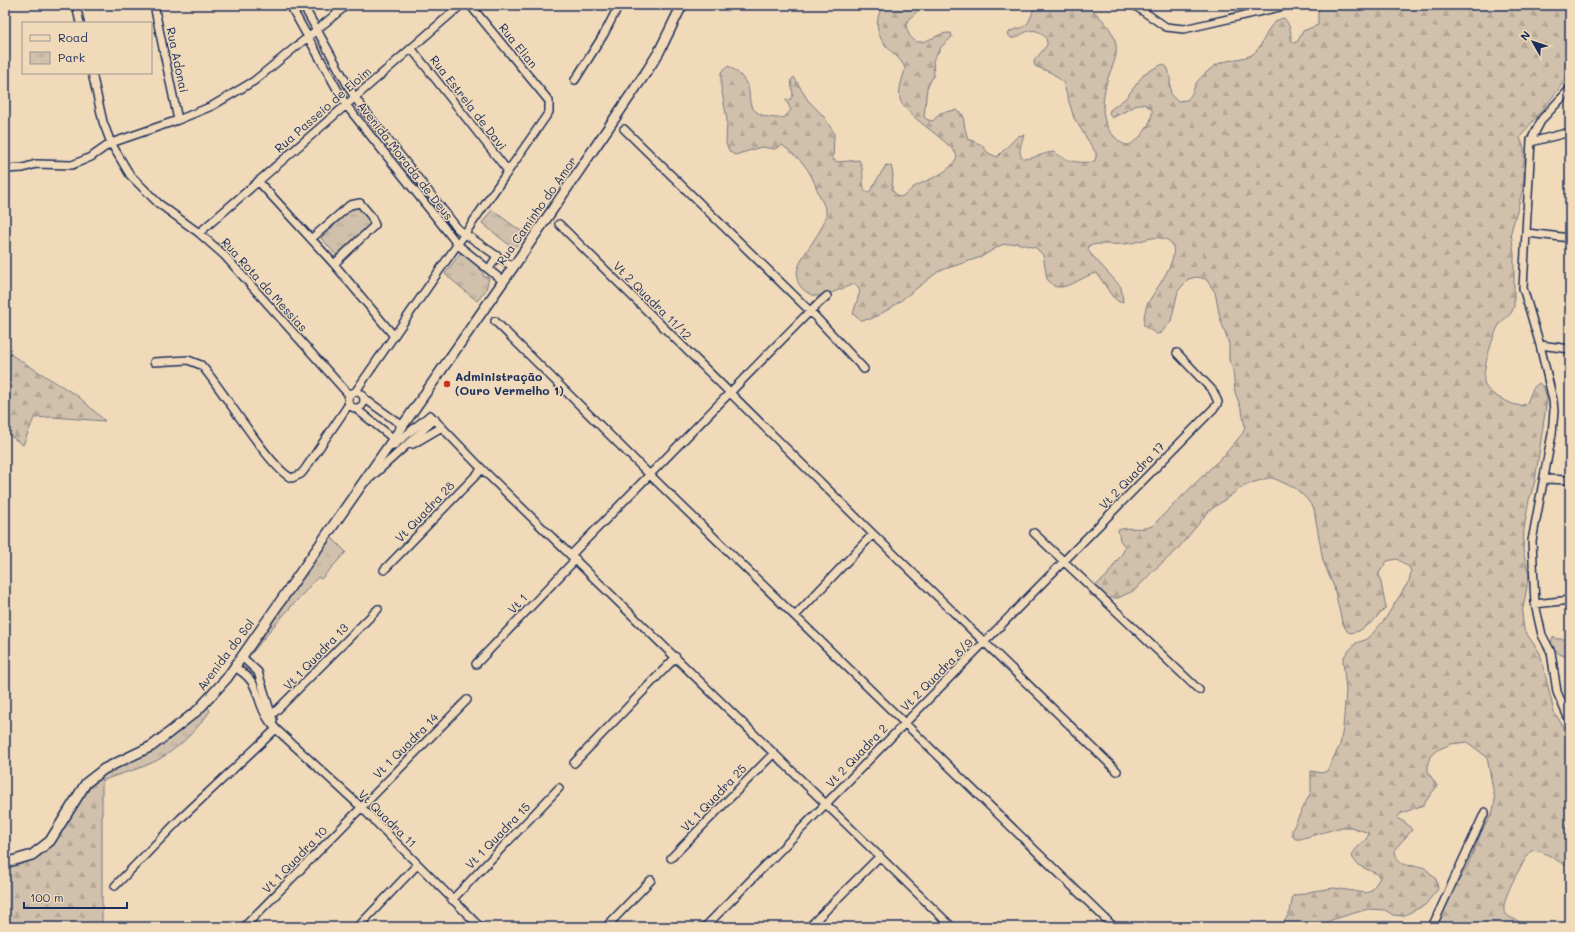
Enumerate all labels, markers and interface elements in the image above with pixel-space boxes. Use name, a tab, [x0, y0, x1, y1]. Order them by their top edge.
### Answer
street label: Rua Elian	[496, 20, 542, 71]
legend	[22, 22, 152, 74]
north arrow	[1513, 22, 1553, 62]
street label: Rua Adonai	[163, 26, 193, 94]
text: N	[1516, 27, 1533, 43]
text: Road	[58, 29, 88, 45]
text: Park	[58, 49, 85, 65]
street label: Rua Estrela de Davi	[427, 52, 511, 153]
street label: Rua Passeio de Eloim	[271, 63, 374, 156]
street label: Avenida Morada de Deus	[354, 98, 457, 223]
street label: Rua Caminho do Amor	[493, 153, 580, 268]
street label: Rua Rota do Messias	[218, 234, 311, 335]
street label: Vt 2 Quadra 11/12	[610, 258, 695, 343]
place label: Administração (Ouro Vermelho 1)	[455, 368, 564, 398]
marker: Administração (Ouro Vermelho 1)	[442, 379, 452, 389]
street label: Vt 2 Quadra 17	[1095, 438, 1168, 512]
street label: Vt Quadra 28	[391, 477, 458, 545]
street label: Vt 1	[504, 590, 531, 617]
street label: Avenida do Sol	[193, 615, 257, 693]
street label: Vt 1 Quadra 13	[279, 620, 351, 693]
street label: Vt 2 Quadra 8/9	[897, 635, 976, 714]
street label: Vt 1 Quadra 14	[369, 709, 442, 782]
street label: Vt 2 Quadra 2	[822, 720, 891, 791]
street label: Vt 1 Quadra 25	[677, 760, 750, 835]
street label: Vt Quadra 11	[355, 786, 420, 851]
street label: Vt 1 Quadra 15	[461, 799, 533, 872]
street label: Vt 1 Quadra 10	[258, 822, 331, 896]
scale bar	[24, 884, 127, 910]
text: 100 m	[30, 889, 64, 905]

